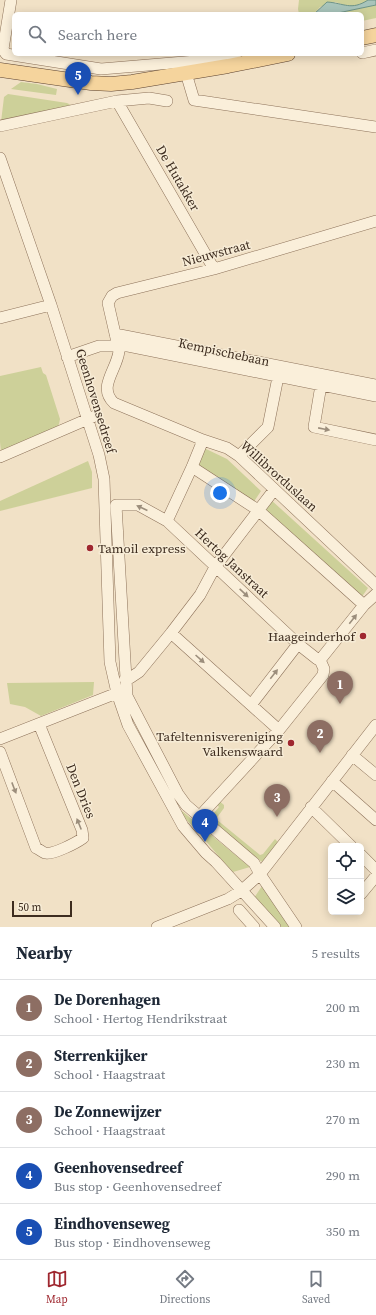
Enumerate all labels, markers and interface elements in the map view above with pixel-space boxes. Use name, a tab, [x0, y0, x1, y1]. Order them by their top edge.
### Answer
search box	[12, 12, 364, 56]
icon: search	[26, 23, 48, 45]
text: Search here	[58, 24, 137, 45]
pin: 5	[65, 62, 91, 95]
street label: De Hutakker	[152, 142, 204, 214]
street label: Nieuwstraat	[180, 236, 253, 270]
street label: Kempischebaan	[177, 334, 271, 370]
street label: Geenhovensedreef	[72, 347, 120, 457]
one-way arrow	[318, 427, 330, 433]
street label: Willibrorduslaan	[237, 437, 321, 515]
your location	[210, 483, 230, 503]
one-way arrow	[136, 504, 148, 511]
street label: Hertog Janstraat	[191, 524, 273, 602]
place label: Tamoil express	[98, 540, 186, 557]
marker: Tamoil express	[85, 543, 95, 553]
one-way arrow	[239, 589, 249, 598]
one-way arrow	[349, 614, 357, 624]
place label: Haageinderhof	[268, 628, 356, 645]
marker: Haageinderhof	[358, 631, 368, 641]
one-way arrow	[195, 654, 205, 664]
one-way arrow	[270, 669, 279, 680]
pin: 1	[327, 671, 353, 704]
pin: 2	[307, 720, 333, 753]
place label: Tafeltennisvereniging Valkenswaard	[156, 728, 284, 760]
marker: Tafeltennisvereniging Valkenswaard	[286, 738, 296, 748]
street label: Den Dries	[62, 761, 100, 821]
one-way arrow	[11, 783, 17, 795]
pin: 3	[264, 784, 290, 817]
pin: 4	[192, 809, 218, 842]
one-way arrow	[76, 817, 82, 829]
map controls	[328, 843, 364, 915]
button: locate	[328, 843, 364, 879]
button: layers	[328, 879, 364, 915]
scale bar	[12, 899, 72, 918]
text: 50 m	[18, 900, 41, 915]
text: Nearby	[16, 941, 72, 965]
text: 5 results	[312, 945, 360, 962]
text: De Dorenhagen	[54, 989, 160, 1010]
text: 1	[25, 999, 33, 1016]
text: 200 m	[326, 999, 360, 1016]
text: School · Hertog Hendrikstraat	[54, 1010, 227, 1027]
text: Sterrenkijker	[54, 1045, 148, 1066]
text: 2	[25, 1055, 33, 1072]
text: 230 m	[326, 1055, 360, 1072]
text: School · Haagstraat	[54, 1066, 165, 1083]
text: De Zonnewijzer	[54, 1101, 162, 1122]
text: 3	[25, 1111, 33, 1128]
text: 270 m	[326, 1111, 360, 1128]
text: School · Haagstraat	[54, 1122, 165, 1139]
text: Geenhovensedreef	[54, 1157, 182, 1178]
text: 4	[25, 1167, 33, 1184]
text: 290 m	[326, 1167, 360, 1184]
text: Bus stop · Geenhovensedreef	[54, 1178, 221, 1195]
text: Eindhovenseweg	[54, 1213, 170, 1234]
text: 5	[25, 1223, 33, 1240]
text: 350 m	[326, 1223, 360, 1240]
text: Bus stop · Eindhovenseweg	[54, 1234, 210, 1251]
tab: Map	[46, 1268, 68, 1307]
tab: Directions	[159, 1268, 210, 1307]
tab: Saved	[302, 1268, 330, 1307]

